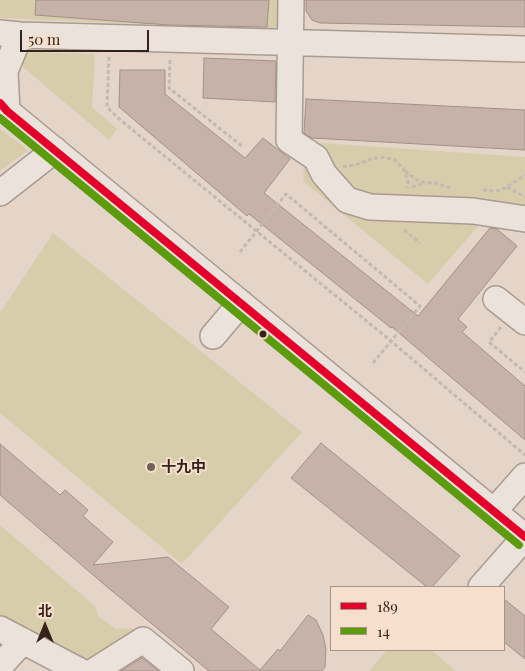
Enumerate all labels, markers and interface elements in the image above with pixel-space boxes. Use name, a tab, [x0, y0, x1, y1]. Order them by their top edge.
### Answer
scale bar	[22, 20, 151, 52]
text: 50 m	[28, 29, 60, 49]
unlabelled marker	[258, 329, 268, 339]
place label: 十九中	[161, 458, 206, 476]
marker: 十九中	[145, 461, 157, 473]
legend	[330, 586, 505, 651]
text: 189	[377, 596, 398, 616]
north arrow	[20, 601, 70, 651]
text: 北	[38, 601, 52, 620]
text: 14	[377, 621, 390, 641]

